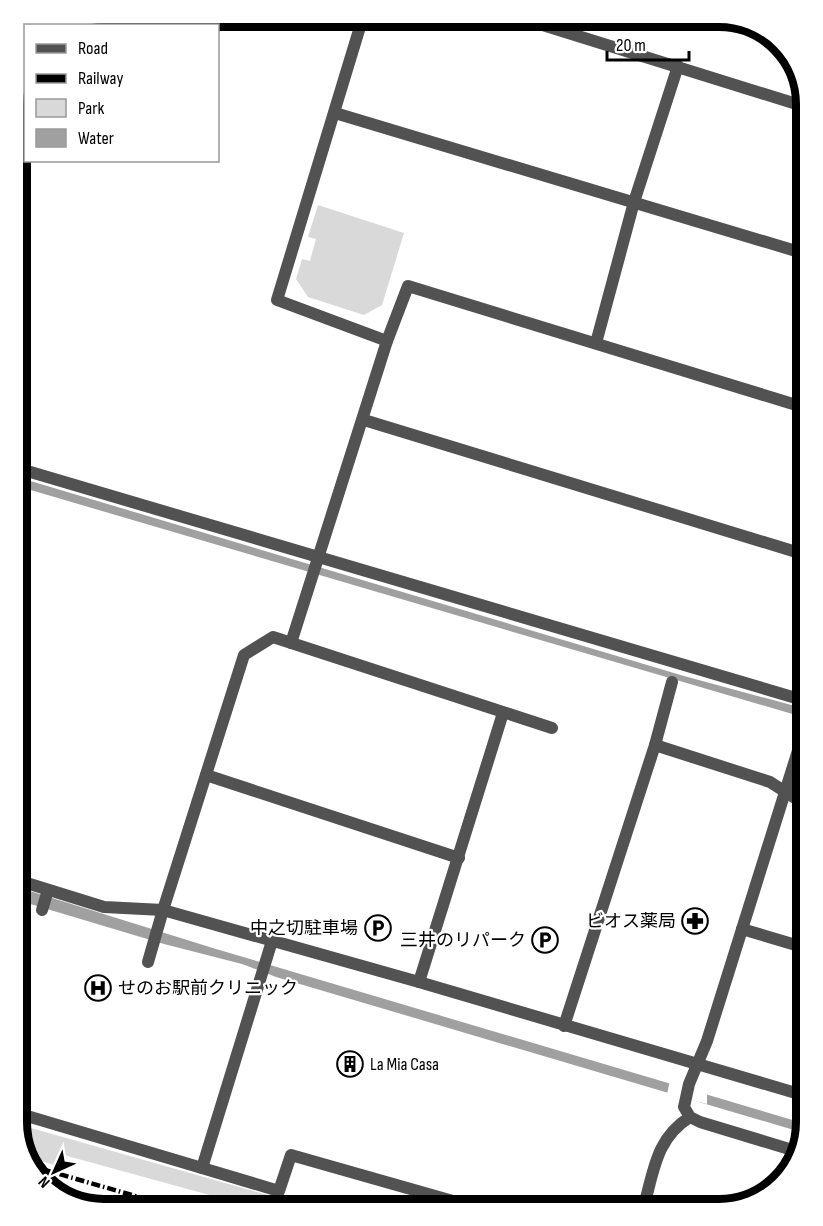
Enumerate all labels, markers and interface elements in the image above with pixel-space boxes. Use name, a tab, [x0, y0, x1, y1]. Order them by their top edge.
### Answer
legend	[24, 24, 219, 162]
scale bar	[607, 24, 690, 62]
text: 20 m	[616, 35, 646, 56]
text: Road	[78, 38, 108, 59]
text: Railway	[78, 68, 123, 89]
text: Park	[78, 98, 104, 119]
text: Water	[78, 128, 114, 149]
pharmacy icon: ビオス薬局	[680, 906, 710, 936]
place label: ビオス薬局	[586, 911, 676, 932]
parking icon: 中之切駐車場	[363, 913, 393, 943]
place label: 中之切駐車場	[250, 918, 358, 939]
parking icon: 三井のリパーク	[530, 925, 560, 955]
place label: 三井のリパーク	[400, 930, 526, 951]
hospital icon: せのお駅前クリニック	[83, 973, 113, 1003]
place label: せのお駅前クリニック	[118, 978, 298, 999]
building icon: La Mia Casa	[335, 1049, 365, 1079]
place label: La Mia Casa	[370, 1054, 439, 1075]
north arrow	[24, 1142, 84, 1202]
text: N	[35, 1172, 54, 1191]

